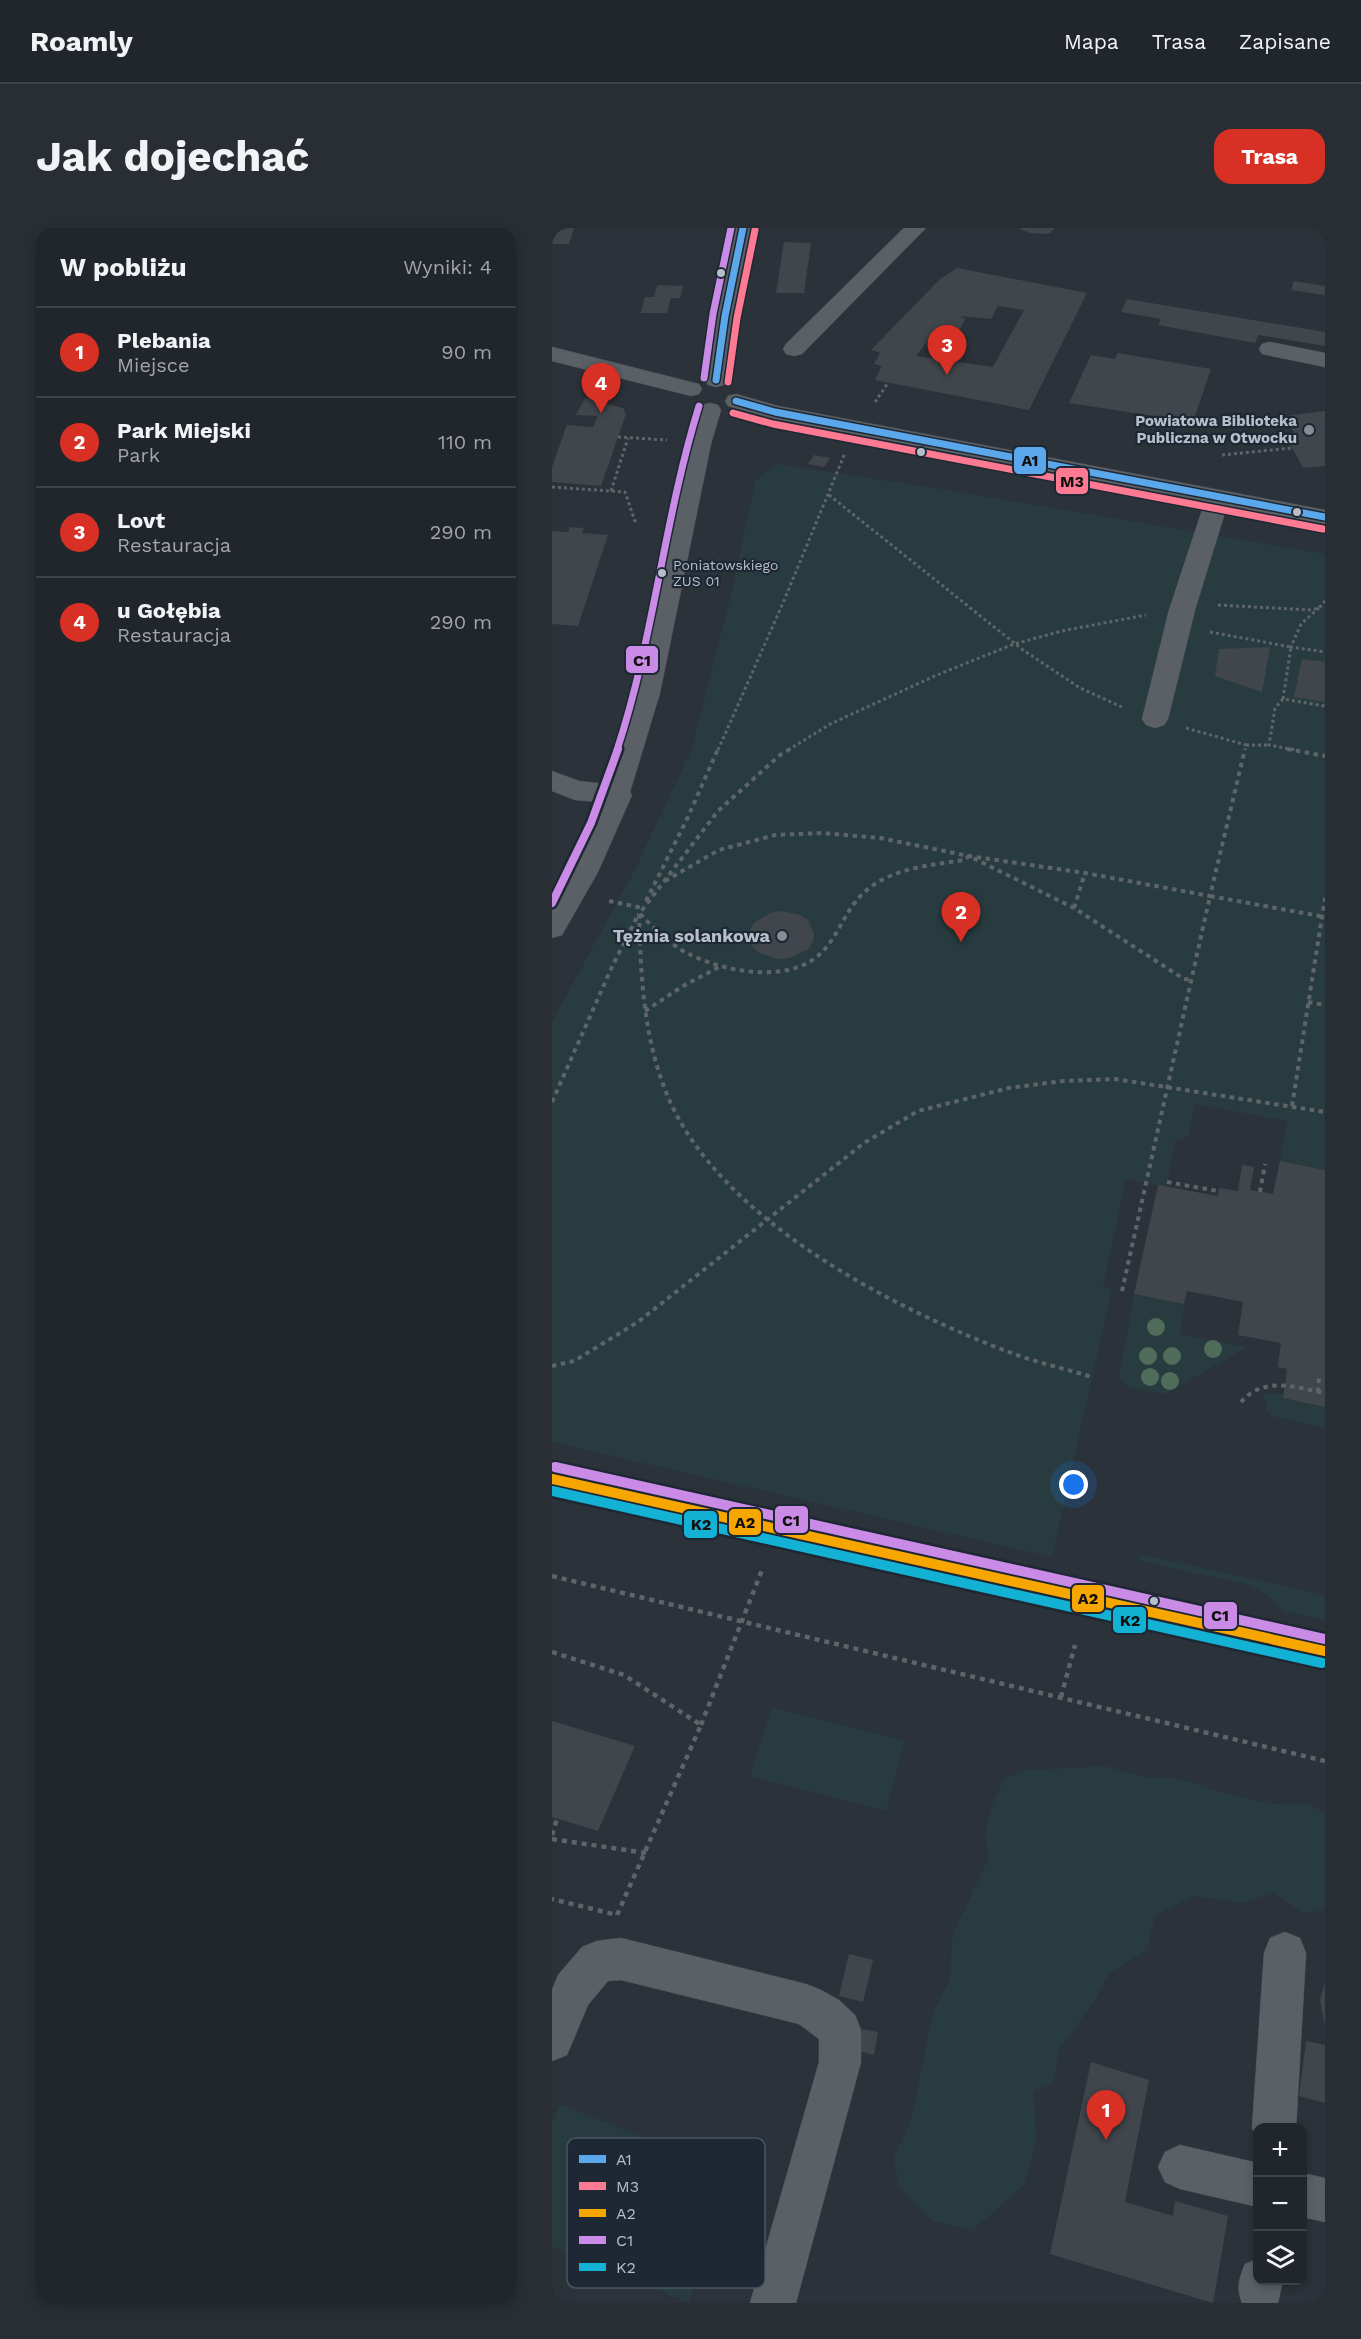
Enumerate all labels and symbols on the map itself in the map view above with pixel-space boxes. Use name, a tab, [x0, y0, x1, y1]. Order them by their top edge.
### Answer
unlabelled marker	[715, 267, 727, 279]
pin: 3	[928, 326, 966, 375]
pin: 4	[581, 364, 620, 413]
place label: Powiatowa Biblioteka Publiczna w Otwocku	[1135, 412, 1297, 447]
marker: Powiatowa Biblioteka Publiczna w Otwocku	[1302, 423, 1316, 437]
unlabelled marker	[915, 446, 927, 458]
line badge: A1	[1013, 446, 1047, 475]
text: A1	[1022, 451, 1038, 470]
line badge: M3	[1055, 467, 1089, 495]
text: M3	[1060, 472, 1084, 491]
unlabelled marker	[1291, 506, 1303, 518]
place label: Poniatowskiego ZUS 01	[673, 557, 778, 589]
marker: Poniatowskiego ZUS 01	[656, 567, 668, 579]
line badge: C1	[625, 645, 659, 674]
text: C1	[633, 651, 651, 670]
pin: 2	[942, 892, 980, 942]
place label: Tężnia solankowa	[613, 925, 771, 946]
marker: Tężnia solankowa	[775, 929, 789, 943]
your location	[1059, 1470, 1088, 1499]
line badge: C1	[774, 1505, 809, 1534]
line badge: A2	[728, 1508, 762, 1536]
line badge: K2	[683, 1510, 718, 1539]
text: C1	[782, 1511, 800, 1530]
text: A2	[735, 1513, 755, 1532]
text: K2	[691, 1515, 711, 1534]
line badge: A2	[1071, 1584, 1105, 1613]
text: A2	[1078, 1589, 1098, 1608]
unlabelled marker	[1148, 1595, 1160, 1607]
line badge: C1	[1203, 1601, 1238, 1630]
line badge: K2	[1112, 1606, 1147, 1634]
text: C1	[1211, 1606, 1229, 1625]
text: K2	[1120, 1611, 1140, 1630]
pin: 1	[1086, 2090, 1126, 2140]
legend	[567, 2138, 765, 2288]
text: A1	[616, 2150, 632, 2169]
text: M3	[616, 2177, 639, 2196]
text: A2	[616, 2204, 636, 2223]
text: C1	[616, 2231, 633, 2250]
text: K2	[616, 2258, 636, 2277]

